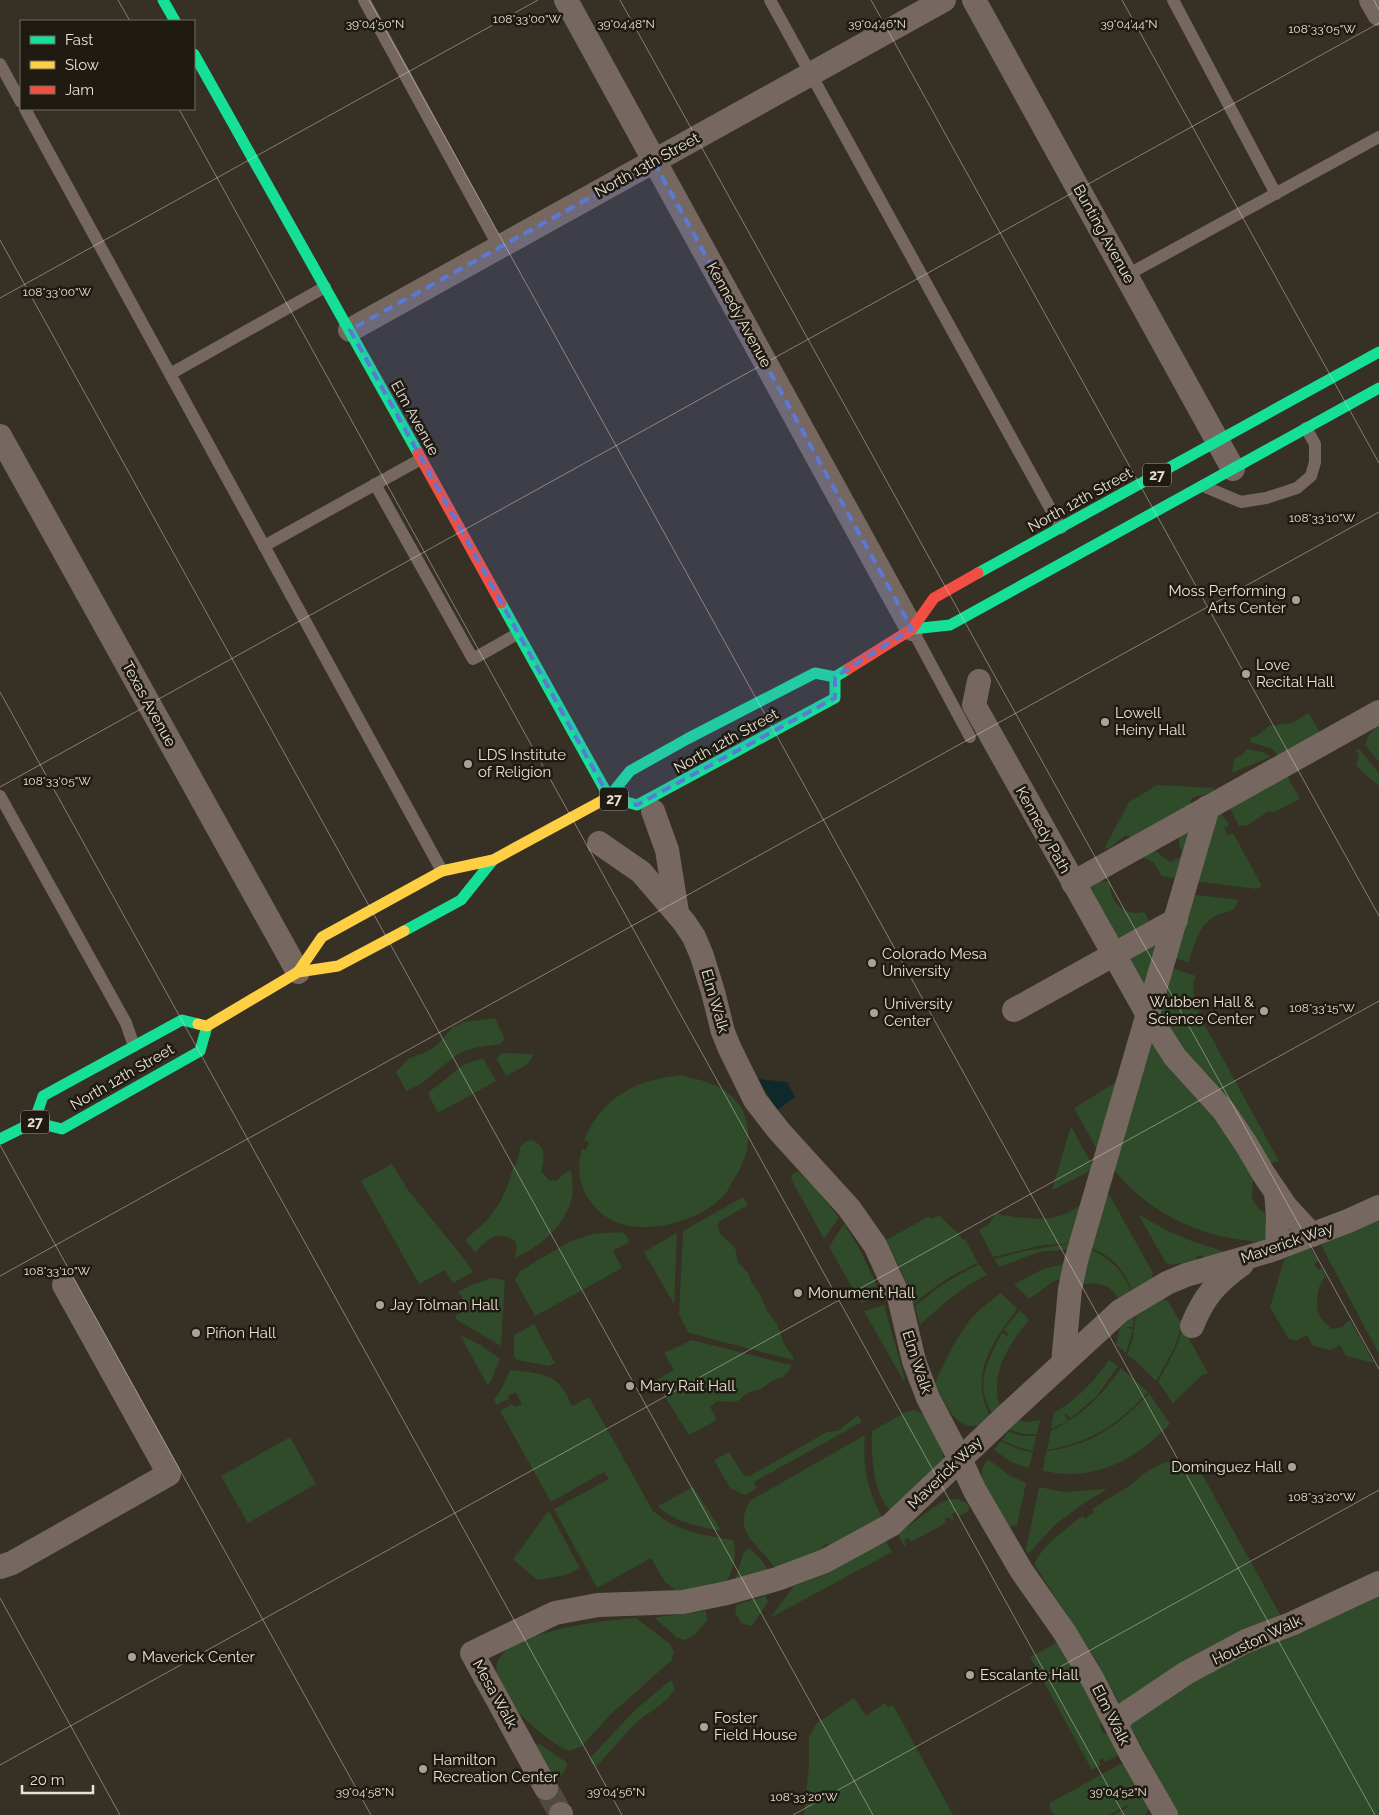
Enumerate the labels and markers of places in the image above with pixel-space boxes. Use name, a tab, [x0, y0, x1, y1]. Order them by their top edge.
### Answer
place label: Moss Performing Arts Center	[1169, 582, 1287, 617]
marker: Moss Performing Arts Center	[1290, 594, 1302, 606]
place label: Love Recital Hall	[1256, 656, 1335, 691]
marker: Love Recital Hall	[1240, 668, 1252, 680]
place label: Lowell Heiny Hall	[1115, 704, 1186, 739]
marker: Lowell Heiny Hall	[1099, 716, 1111, 728]
place label: LDS Institute of Religion	[478, 746, 566, 781]
marker: LDS Institute of Religion	[462, 758, 474, 770]
place label: Colorado Mesa University	[882, 945, 987, 980]
marker: Colorado Mesa University	[866, 957, 878, 969]
place label: Wubben Hall & Science Center	[1148, 993, 1255, 1028]
place label: University Center	[884, 995, 953, 1030]
marker: Wubben Hall & Science Center	[1258, 1005, 1270, 1017]
marker: University Center	[868, 1007, 880, 1019]
place label: Monument Hall	[808, 1284, 916, 1302]
marker: Monument Hall	[792, 1287, 804, 1299]
place label: Jay Tolman Hall	[390, 1296, 499, 1314]
marker: Jay Tolman Hall	[374, 1299, 386, 1311]
place label: Piñon Hall	[206, 1324, 277, 1342]
marker: Piñon Hall	[190, 1327, 202, 1339]
place label: Mary Rait Hall	[640, 1377, 736, 1395]
marker: Mary Rait Hall	[624, 1380, 636, 1392]
place label: Dominguez Hall	[1171, 1458, 1283, 1476]
marker: Dominguez Hall	[1286, 1461, 1298, 1473]
place label: Maverick Center	[142, 1648, 256, 1666]
marker: Maverick Center	[126, 1651, 138, 1663]
place label: Escalante Hall	[980, 1666, 1079, 1684]
marker: Escalante Hall	[964, 1669, 976, 1681]
place label: Foster Field House	[714, 1709, 797, 1744]
marker: Foster Field House	[698, 1721, 710, 1733]
place label: Hamilton Recreation Center	[433, 1751, 559, 1786]
marker: Hamilton Recreation Center	[417, 1763, 429, 1775]

